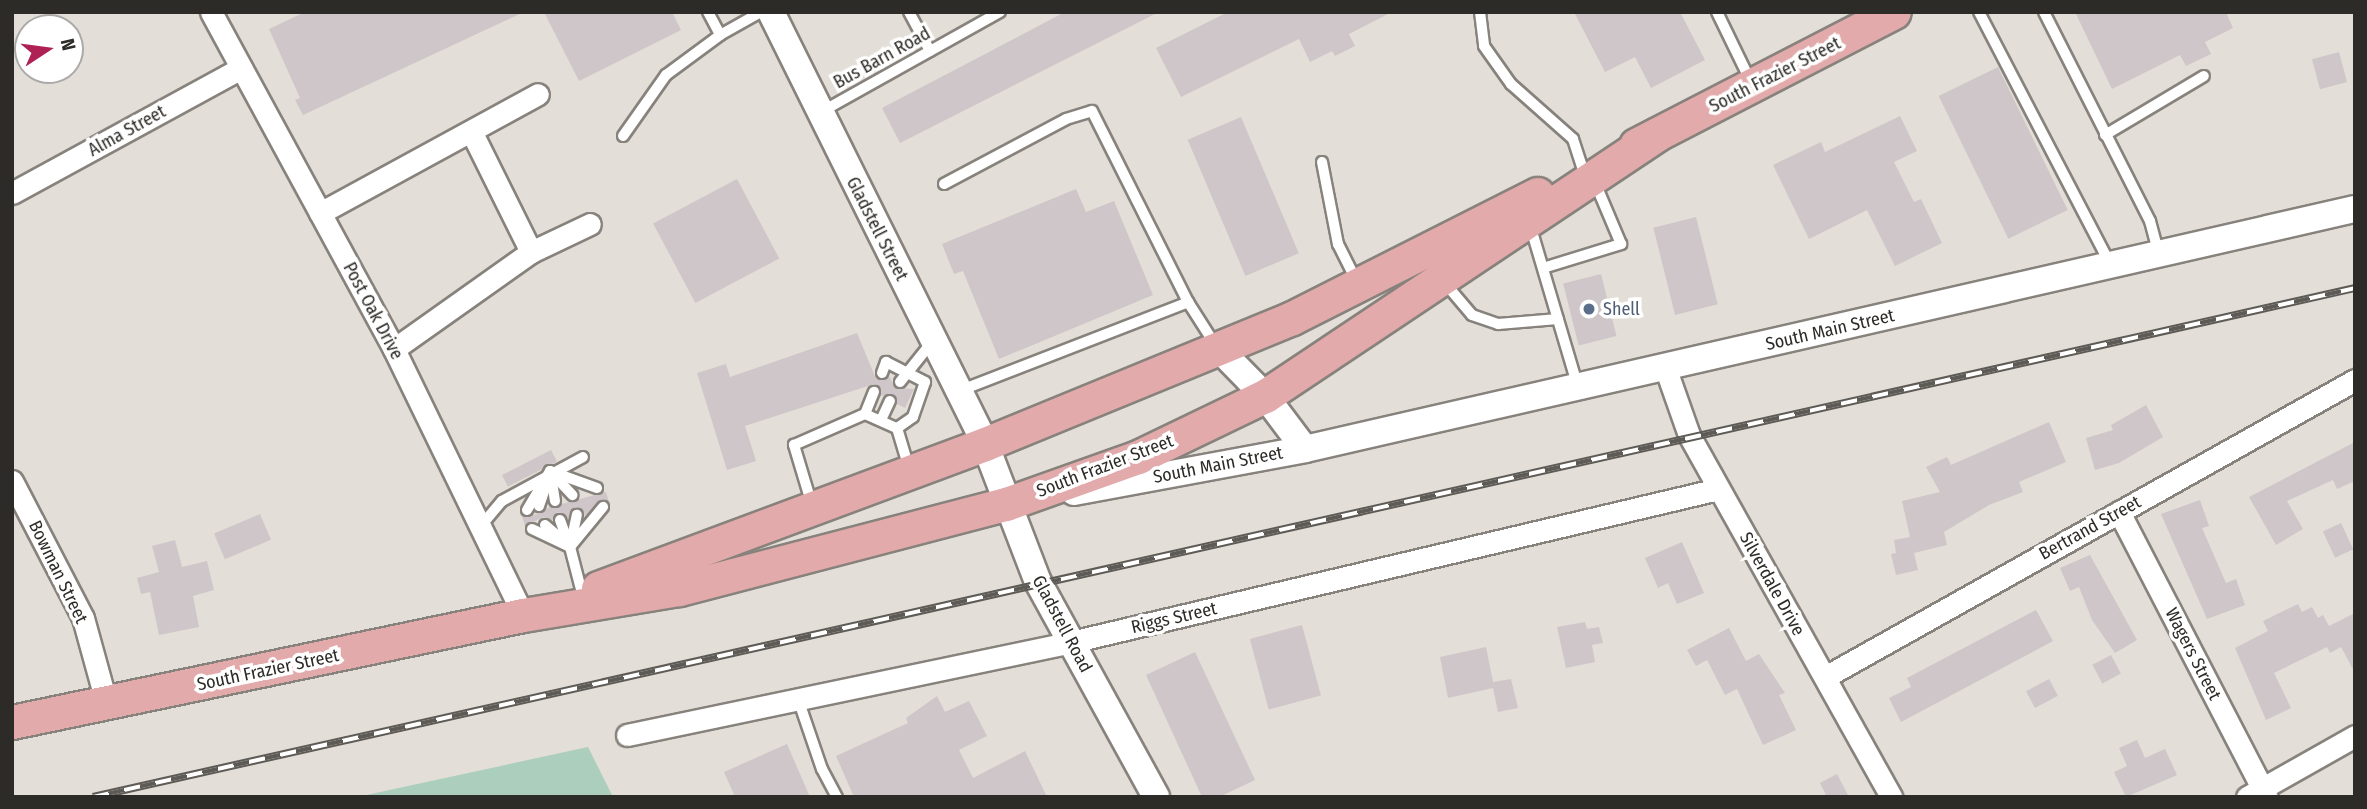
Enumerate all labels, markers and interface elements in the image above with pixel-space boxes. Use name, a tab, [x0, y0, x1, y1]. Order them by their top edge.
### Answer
north arrow	[14, 14, 84, 84]
street label: Bus Barn Road	[830, 23, 934, 93]
street label: South Frazier Street	[1706, 33, 1844, 117]
text: N	[56, 36, 80, 53]
street label: Alma Street	[84, 101, 170, 161]
street label: Gladstell Street	[842, 173, 912, 285]
street label: Post Oak Drive	[338, 259, 408, 363]
place label: Shell	[1603, 298, 1640, 320]
marker: Shell	[1581, 301, 1597, 317]
street label: South Main Street	[1763, 305, 1897, 355]
street label: South Frazier Street	[1034, 430, 1176, 502]
street label: South Main Street	[1151, 442, 1285, 488]
street label: Bertrand Street	[2035, 491, 2145, 565]
street label: Bowman Street	[24, 517, 92, 627]
street label: Silverdale Drive	[1735, 529, 1809, 639]
street label: Gladstell Road	[1027, 572, 1097, 676]
street label: Riggs Street	[1129, 598, 1219, 638]
street label: Wagers Street	[2160, 604, 2226, 704]
street label: South Frazier Street	[195, 644, 341, 696]

